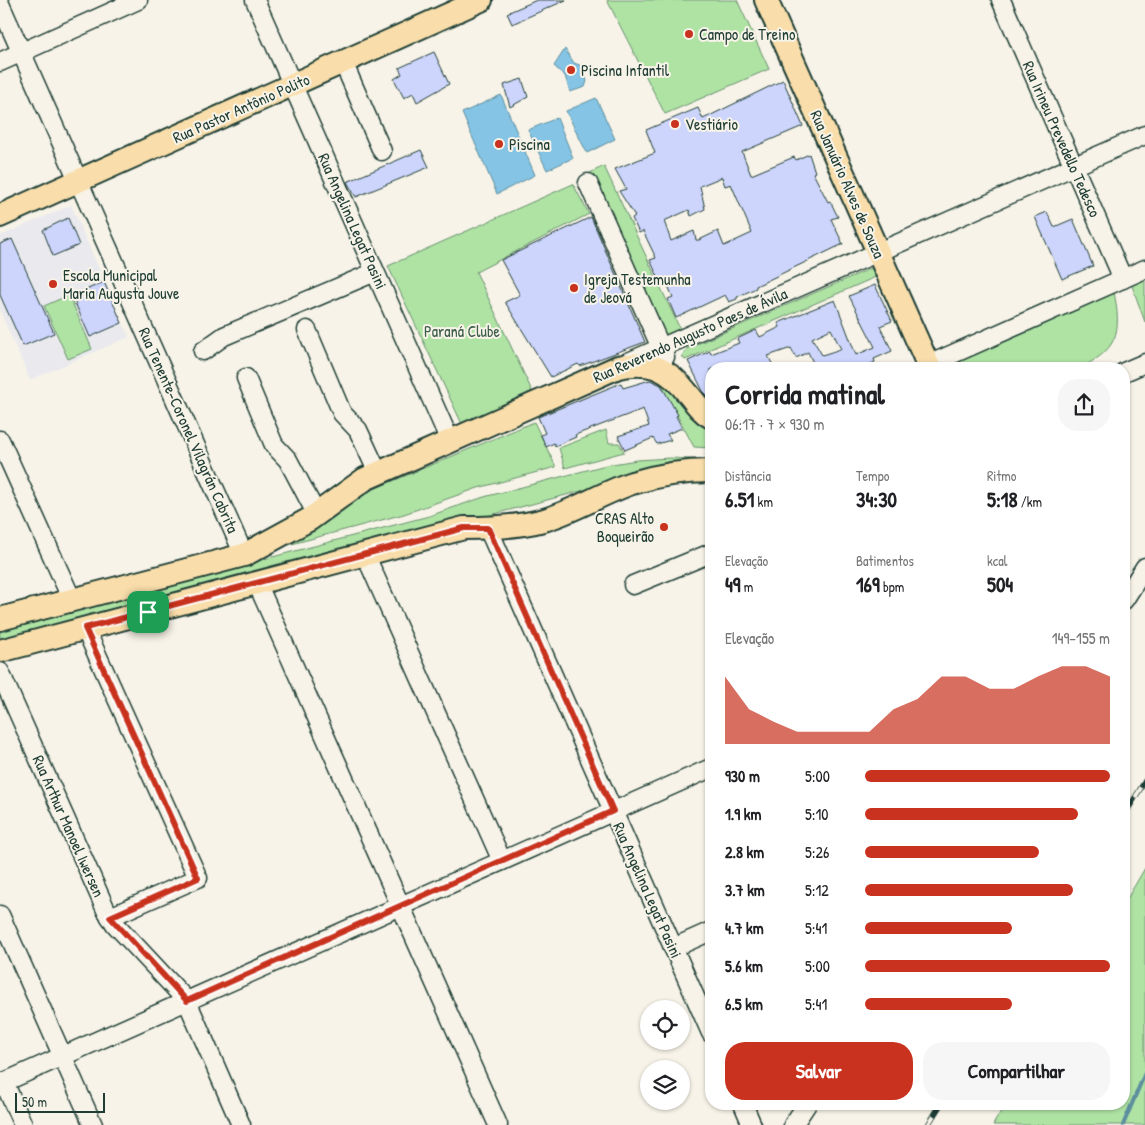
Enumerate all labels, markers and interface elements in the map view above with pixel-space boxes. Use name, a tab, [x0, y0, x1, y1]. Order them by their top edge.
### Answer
place label: Campo de Treino	[699, 23, 796, 45]
marker: Campo de Treino	[683, 28, 695, 40]
street label: Rua Irineu Prevedello Tedesco	[1018, 57, 1107, 221]
place label: Piscina Infantil	[581, 59, 670, 81]
marker: Piscina Infantil	[565, 64, 577, 76]
street label: Rua Pastor Antônio Polito	[169, 68, 313, 148]
street label: Rua Januário Alves de Souza	[805, 107, 891, 261]
place label: Vestiário	[685, 113, 739, 135]
marker: Vestiário	[669, 118, 681, 130]
place label: Piscina	[509, 133, 550, 155]
marker: Piscina	[493, 138, 505, 150]
street label: Rua Angelina Legat Pasini	[313, 150, 393, 292]
place label: Escola Municipal Maria Augusta Jouve	[63, 264, 180, 304]
place label: Igreja Testemunha de Jeová	[584, 268, 691, 308]
marker: Escola Municipal Maria Augusta Jouve	[47, 278, 59, 290]
marker: Igreja Testemunha de Jeová	[568, 282, 580, 294]
street label: Rua Reverendo Augusto Paes de Ávila	[589, 282, 791, 388]
park label: Paraná Clube	[424, 320, 501, 342]
street label: Rua Tenente-Coronel Vilagrán Cabrita	[134, 324, 244, 536]
text: Corrida matinal	[725, 375, 885, 413]
button: share	[1058, 379, 1110, 431]
text: 06:17 · 7 × 930 m	[725, 413, 824, 435]
text: Distância	[725, 466, 771, 485]
text: Tempo	[856, 466, 889, 485]
text: Ritmo	[987, 466, 1016, 485]
text: 6.51	[725, 485, 754, 514]
text: 34:30	[856, 485, 897, 514]
text: 5:18	[987, 485, 1017, 514]
text: km	[754, 492, 773, 511]
text: /km	[1017, 492, 1042, 511]
place label: CRAS Alto Boqueirão	[595, 507, 655, 547]
marker: CRAS Alto Boqueirão	[658, 521, 670, 533]
text: Elevação	[725, 551, 768, 570]
text: Batimentos	[856, 551, 914, 570]
text: kcal	[987, 551, 1007, 570]
text: 49	[725, 570, 741, 599]
text: 169	[856, 570, 880, 599]
text: 504	[987, 570, 1013, 599]
text: m	[741, 577, 753, 596]
text: bpm	[880, 577, 904, 596]
pin	[127, 591, 169, 633]
icon: arrive	[134, 598, 162, 626]
text: Elevação	[725, 627, 774, 649]
text: 149–155 m	[1052, 627, 1110, 649]
street label: Rua Arthur Manoel Iwersen	[28, 752, 110, 900]
text: 930 m	[725, 765, 760, 787]
text: 5:00	[805, 765, 830, 787]
text: 1.9 km	[725, 803, 761, 825]
text: 5:10	[805, 803, 828, 825]
street label: Rua Angelina Legat Pasini	[608, 819, 688, 961]
text: 2.8 km	[725, 841, 764, 863]
text: 5:26	[805, 841, 829, 863]
text: 3.7 km	[725, 879, 765, 901]
text: 5:12	[805, 879, 829, 901]
text: 4.7 km	[725, 917, 764, 939]
text: 5:41	[805, 917, 827, 939]
text: 5.6 km	[725, 955, 763, 977]
text: 5:00	[805, 955, 830, 977]
text: 6.5 km	[725, 993, 763, 1015]
text: 5:41	[805, 993, 827, 1015]
map controls	[640, 1000, 690, 1110]
button: locate	[640, 1000, 690, 1050]
button: Salvar	[725, 1042, 913, 1100]
button: Compartilhar	[923, 1042, 1110, 1100]
button: layers	[640, 1060, 690, 1110]
scale bar	[15, 1090, 105, 1113]
text: 50 m	[22, 1092, 47, 1111]

